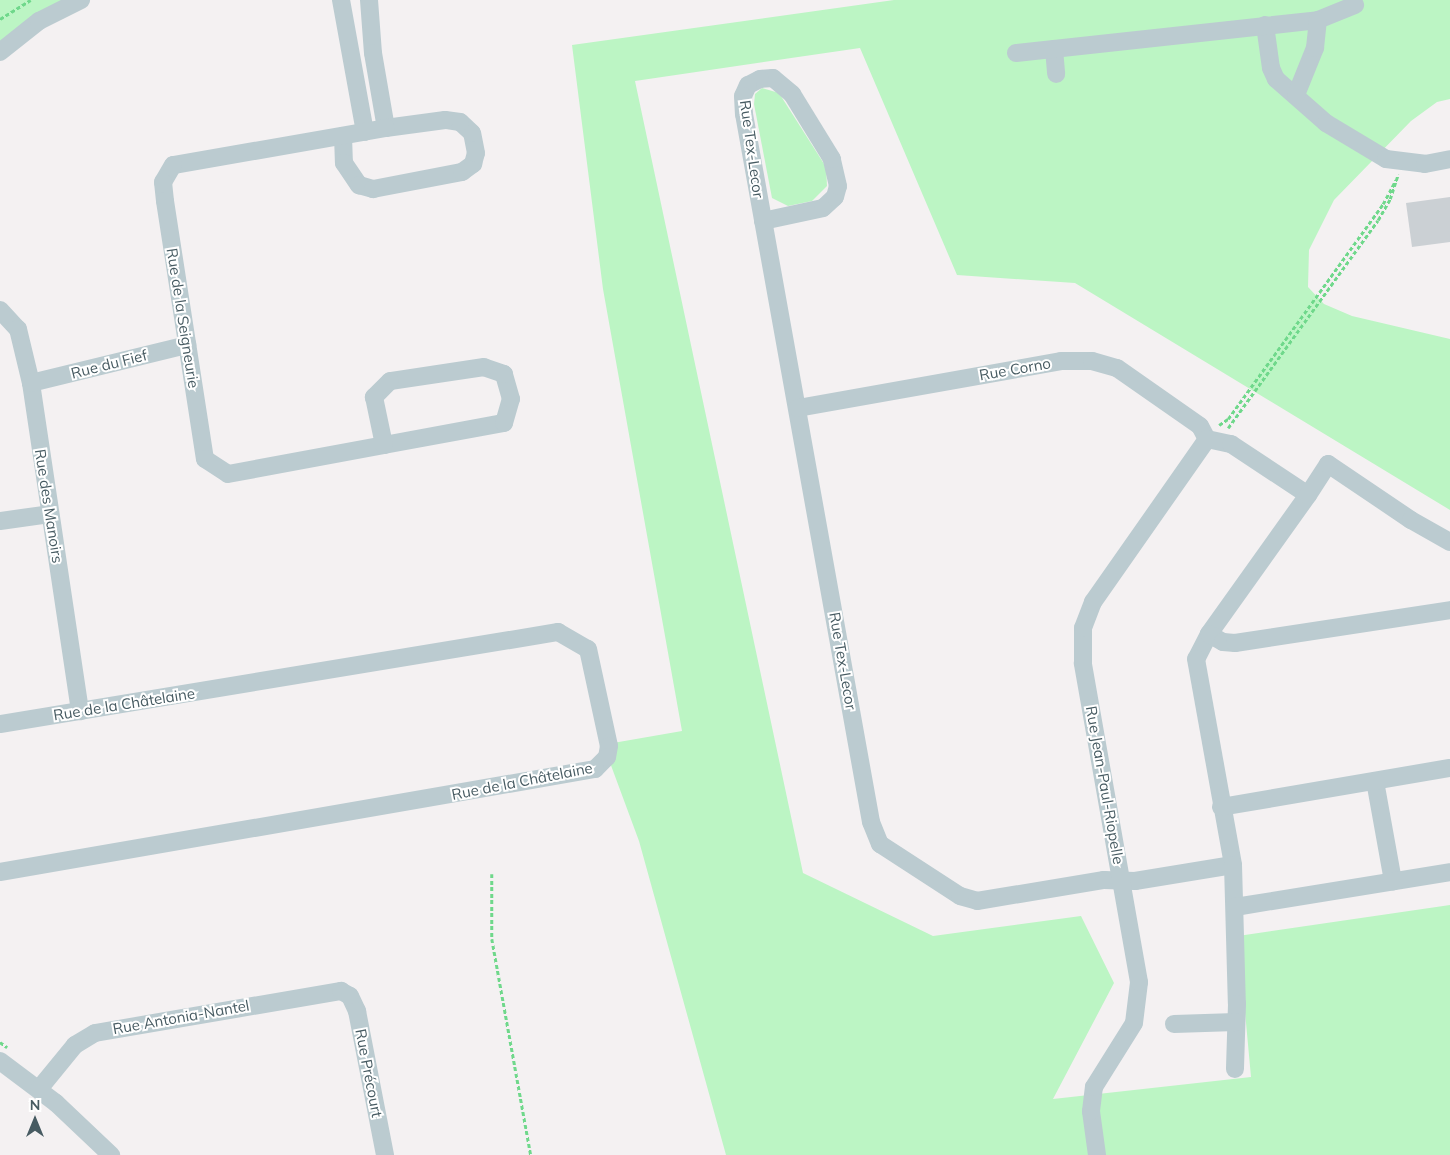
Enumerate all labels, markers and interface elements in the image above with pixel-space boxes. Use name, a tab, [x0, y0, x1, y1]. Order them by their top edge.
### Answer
street label: Rue Tex-Lecor	[736, 99, 768, 199]
street label: Rue de la Seigneurie	[163, 247, 203, 389]
street label: Rue du Fief	[69, 346, 149, 382]
street label: Rue Corno	[978, 354, 1052, 384]
street label: Rue des Manoirs	[31, 448, 67, 564]
street label: Rue Tex-Lecor	[826, 611, 860, 711]
street label: Rue de la Châtelaine	[52, 684, 196, 724]
street label: Rue Jean-Paul-Riopelle	[1082, 704, 1128, 866]
street label: Rue de la Châtelaine	[450, 759, 594, 803]
street label: Rue Antonia-Nantel	[111, 996, 251, 1038]
street label: Rue Précourt	[352, 1027, 386, 1119]
north arrow	[10, 1095, 60, 1145]
text: N	[30, 1096, 40, 1114]

